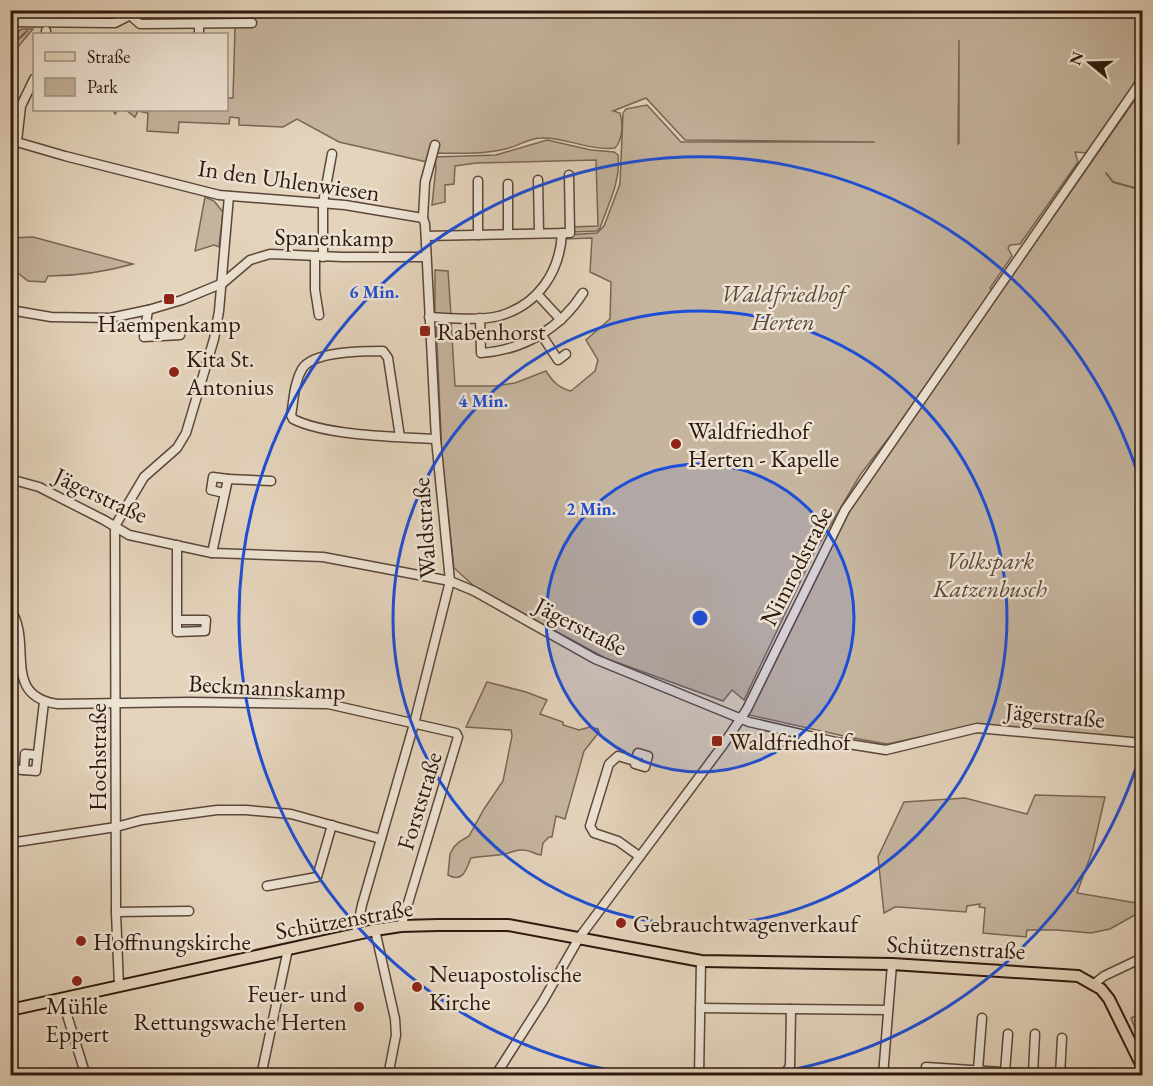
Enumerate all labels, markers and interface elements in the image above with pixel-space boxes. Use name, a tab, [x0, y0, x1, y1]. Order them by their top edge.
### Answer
legend	[33, 33, 228, 111]
north arrow	[1060, 33, 1120, 93]
text: Straße	[87, 45, 130, 68]
text: N	[1064, 49, 1088, 68]
text: Park	[87, 75, 118, 98]
street label: In den Uhlenwiesen	[196, 152, 382, 208]
street label: Spanenkamp	[274, 220, 394, 254]
park label: Waldfriedhof Herten	[721, 278, 851, 337]
text: 6 Min.	[349, 280, 399, 303]
marker: Haempenkamp	[162, 292, 176, 306]
place label: Haempenkamp	[97, 308, 241, 339]
place label: Rabenhorst	[437, 316, 546, 347]
marker: Rabenhorst	[418, 324, 432, 338]
place label: Kita St. Antonius	[185, 343, 274, 402]
marker: Kita St. Antonius	[167, 365, 181, 379]
text: 4 Min.	[458, 389, 508, 412]
place label: Waldfriedhof Herten - Kapelle	[688, 415, 839, 474]
marker: Waldfriedhof Herten - Kapelle	[669, 437, 683, 451]
street label: Jägerstraße	[47, 459, 153, 530]
street label: Waldstraße	[405, 476, 443, 580]
text: 2 Min.	[566, 497, 616, 520]
street label: Nimrodstraße	[753, 501, 839, 631]
park label: Volkspark Katzenbusch	[932, 545, 1047, 604]
street label: Jägerstraße	[528, 589, 633, 662]
centre of rings	[690, 608, 710, 628]
street label: Beckmannskamp	[188, 667, 346, 707]
street label: Jägerstraße	[1002, 695, 1106, 735]
street label: Hochstraße	[82, 703, 113, 811]
place label: Waldfriedhof	[729, 726, 854, 757]
marker: Waldfriedhof	[710, 734, 724, 748]
street label: Forststraße	[389, 748, 449, 854]
street label: Schützenstraße	[273, 892, 415, 946]
place label: Gebrauchtwagenverkauf	[633, 908, 861, 939]
marker: Gebrauchtwagenverkauf	[614, 916, 628, 930]
place label: Hoffnungskirche	[93, 926, 251, 957]
street label: Schützenstraße	[886, 928, 1026, 966]
marker: Hoffnungskirche	[74, 934, 88, 948]
place label: Neuapostolische Kirche	[429, 958, 582, 1017]
marker: Mühle Eppert	[70, 974, 84, 988]
place label: Feuer- und Rettungswache Herten	[134, 978, 348, 1037]
marker: Neuapostolische Kirche	[410, 980, 424, 994]
place label: Mühle Eppert	[45, 990, 109, 1049]
marker: Feuer- und Rettungswache Herten	[352, 1000, 366, 1014]

